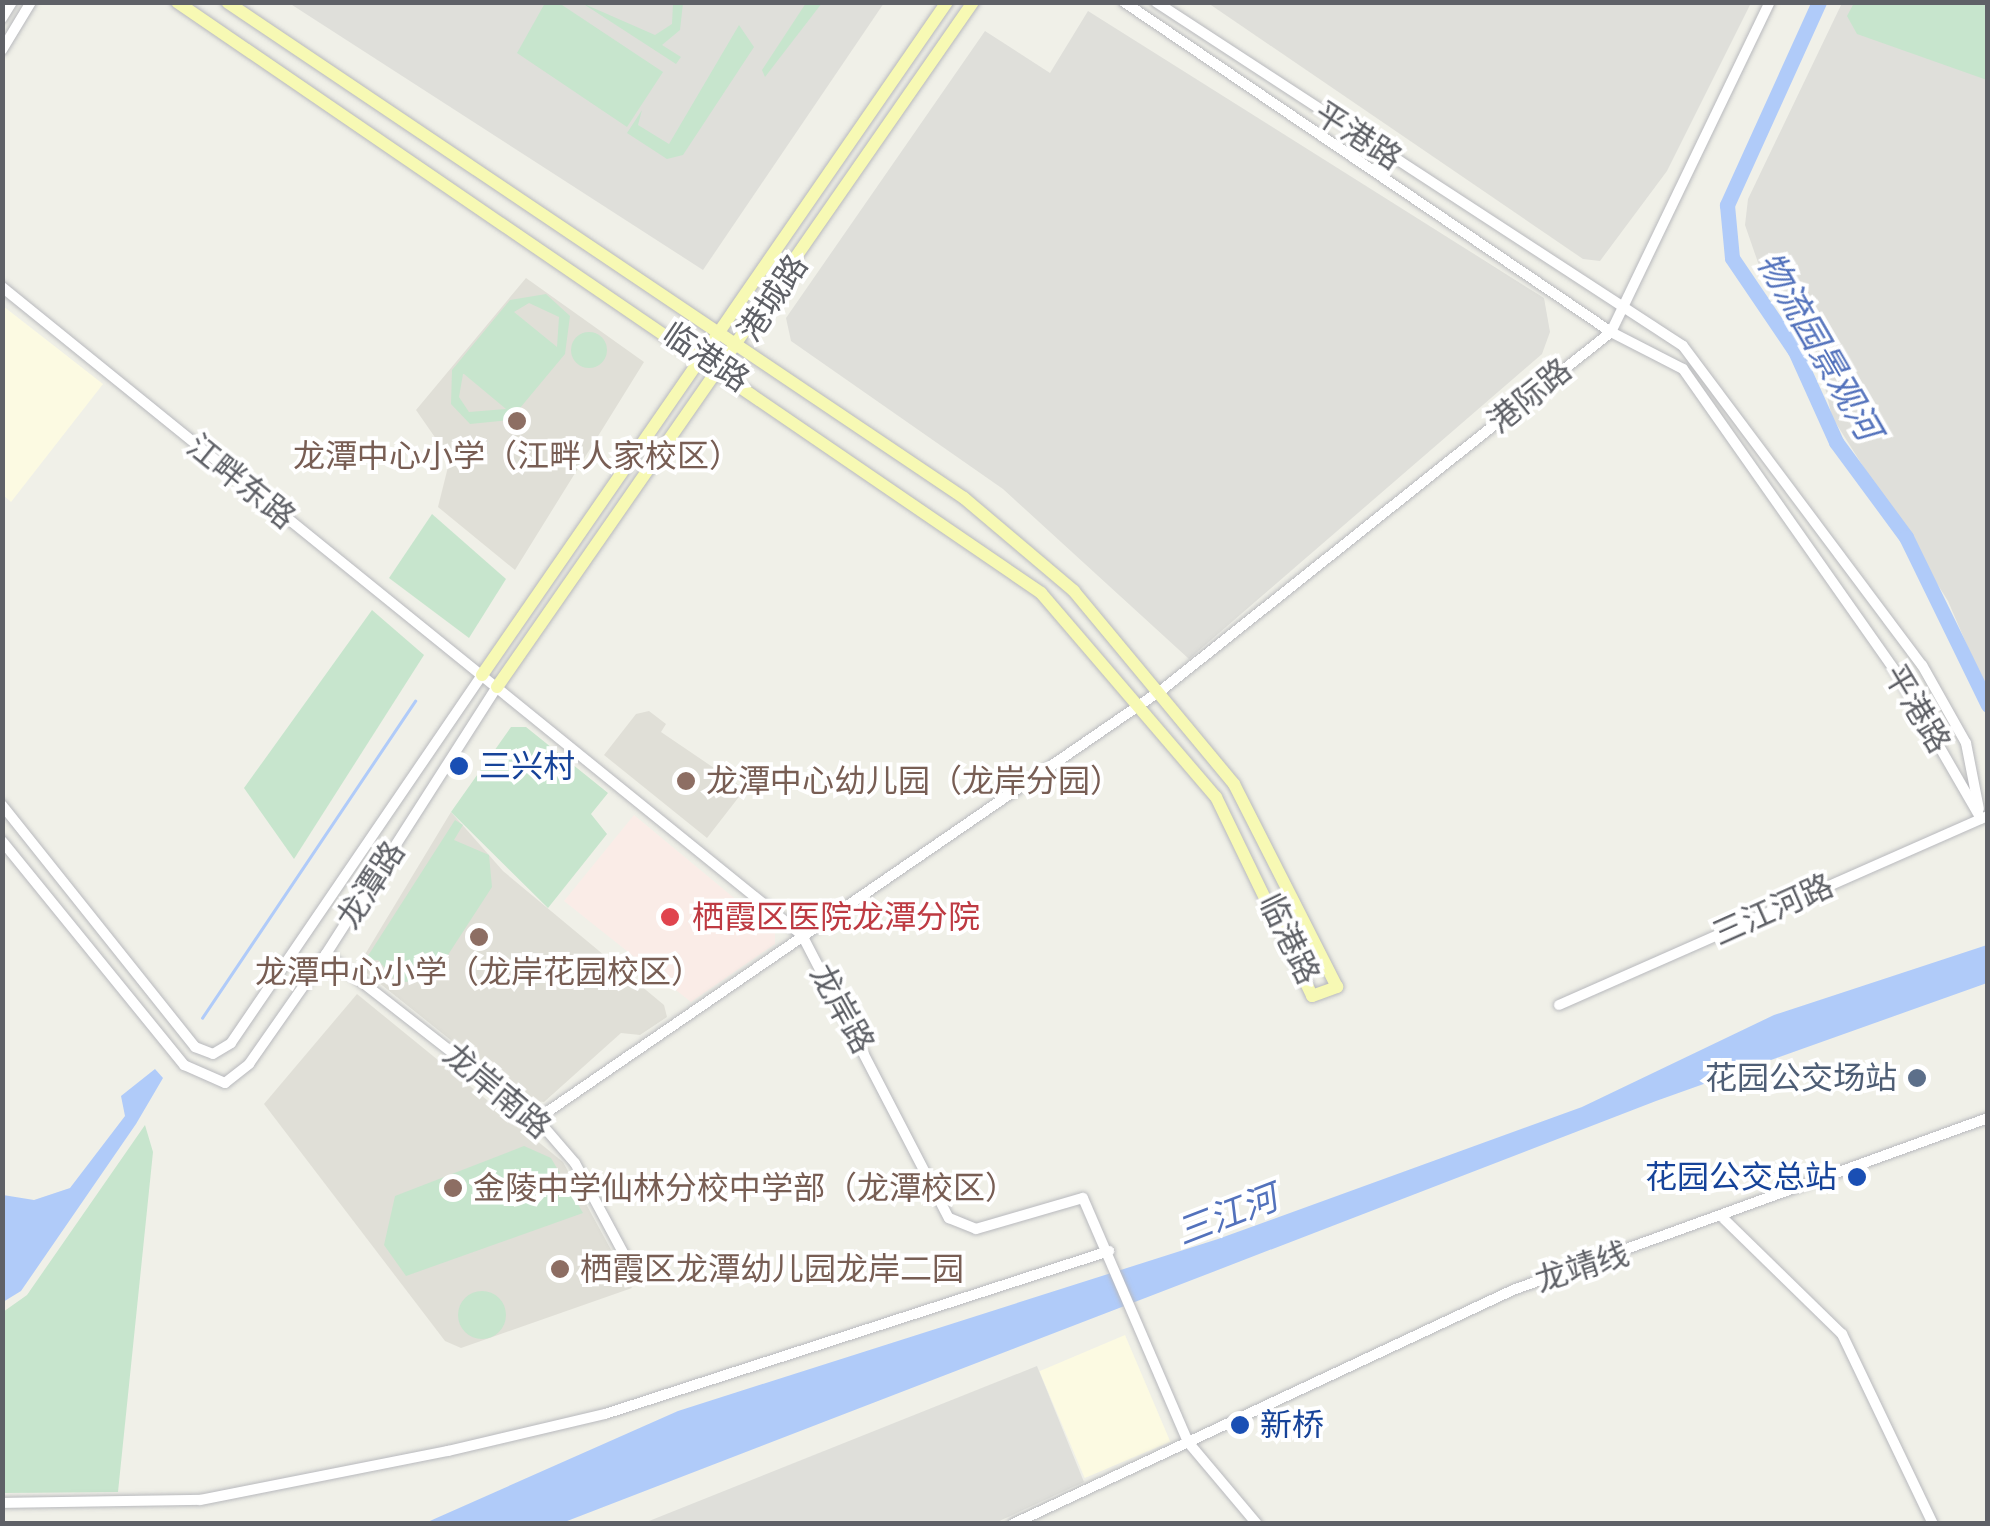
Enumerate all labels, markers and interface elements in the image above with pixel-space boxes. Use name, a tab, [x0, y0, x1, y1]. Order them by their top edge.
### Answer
street label: 平港路	[1307, 94, 1409, 178]
water label: 物流园景观河	[1748, 245, 1890, 447]
street label: 港城路	[730, 247, 816, 349]
street label: 临港路	[655, 314, 757, 400]
street label: 港际路	[1481, 351, 1579, 441]
marker: 龙潭中心小学（江畔人家校区）	[506, 410, 528, 432]
street label: 江畔东路	[179, 427, 303, 537]
place label: 龙潭中心小学（江畔人家校区）	[293, 437, 741, 475]
street label: 平港路	[1876, 658, 1958, 760]
place label: 三兴村	[479, 747, 575, 785]
marker: 三兴村	[448, 755, 470, 777]
place label: 龙潭中心幼儿园（龙岸分园）	[706, 762, 1122, 800]
marker: 龙潭中心幼儿园（龙岸分园）	[675, 770, 697, 792]
street label: 龙潭路	[329, 834, 413, 936]
street label: 三江河路	[1707, 866, 1839, 954]
street label: 临港路	[1251, 887, 1327, 991]
place label: 栖霞区医院龙潭分院	[692, 898, 980, 936]
marker: 栖霞区医院龙潭分院	[657, 904, 683, 930]
marker: 龙潭中心小学（龙岸花园校区）	[468, 926, 490, 948]
place label: 龙潭中心小学（龙岸花园校区）	[255, 953, 703, 991]
street label: 龙岸路	[802, 958, 882, 1060]
street label: 龙岸南路	[436, 1035, 558, 1147]
place label: 花园公交场站	[1705, 1059, 1897, 1097]
marker: 花园公交场站	[1906, 1067, 1928, 1089]
place label: 花园公交总站	[1645, 1158, 1837, 1196]
marker: 花园公交总站	[1846, 1166, 1868, 1188]
place label: 金陵中学仙林分校中学部（龙潭校区）	[473, 1169, 1017, 1207]
marker: 金陵中学仙林分校中学部（龙潭校区）	[442, 1177, 464, 1199]
water label: 三江河	[1170, 1177, 1284, 1253]
street label: 龙靖线	[1530, 1234, 1634, 1300]
place label: 栖霞区龙潭幼儿园龙岸二园	[580, 1250, 964, 1288]
marker: 栖霞区龙潭幼儿园龙岸二园	[549, 1258, 571, 1280]
place label: 新桥	[1260, 1406, 1324, 1444]
marker: 新桥	[1229, 1414, 1251, 1436]

